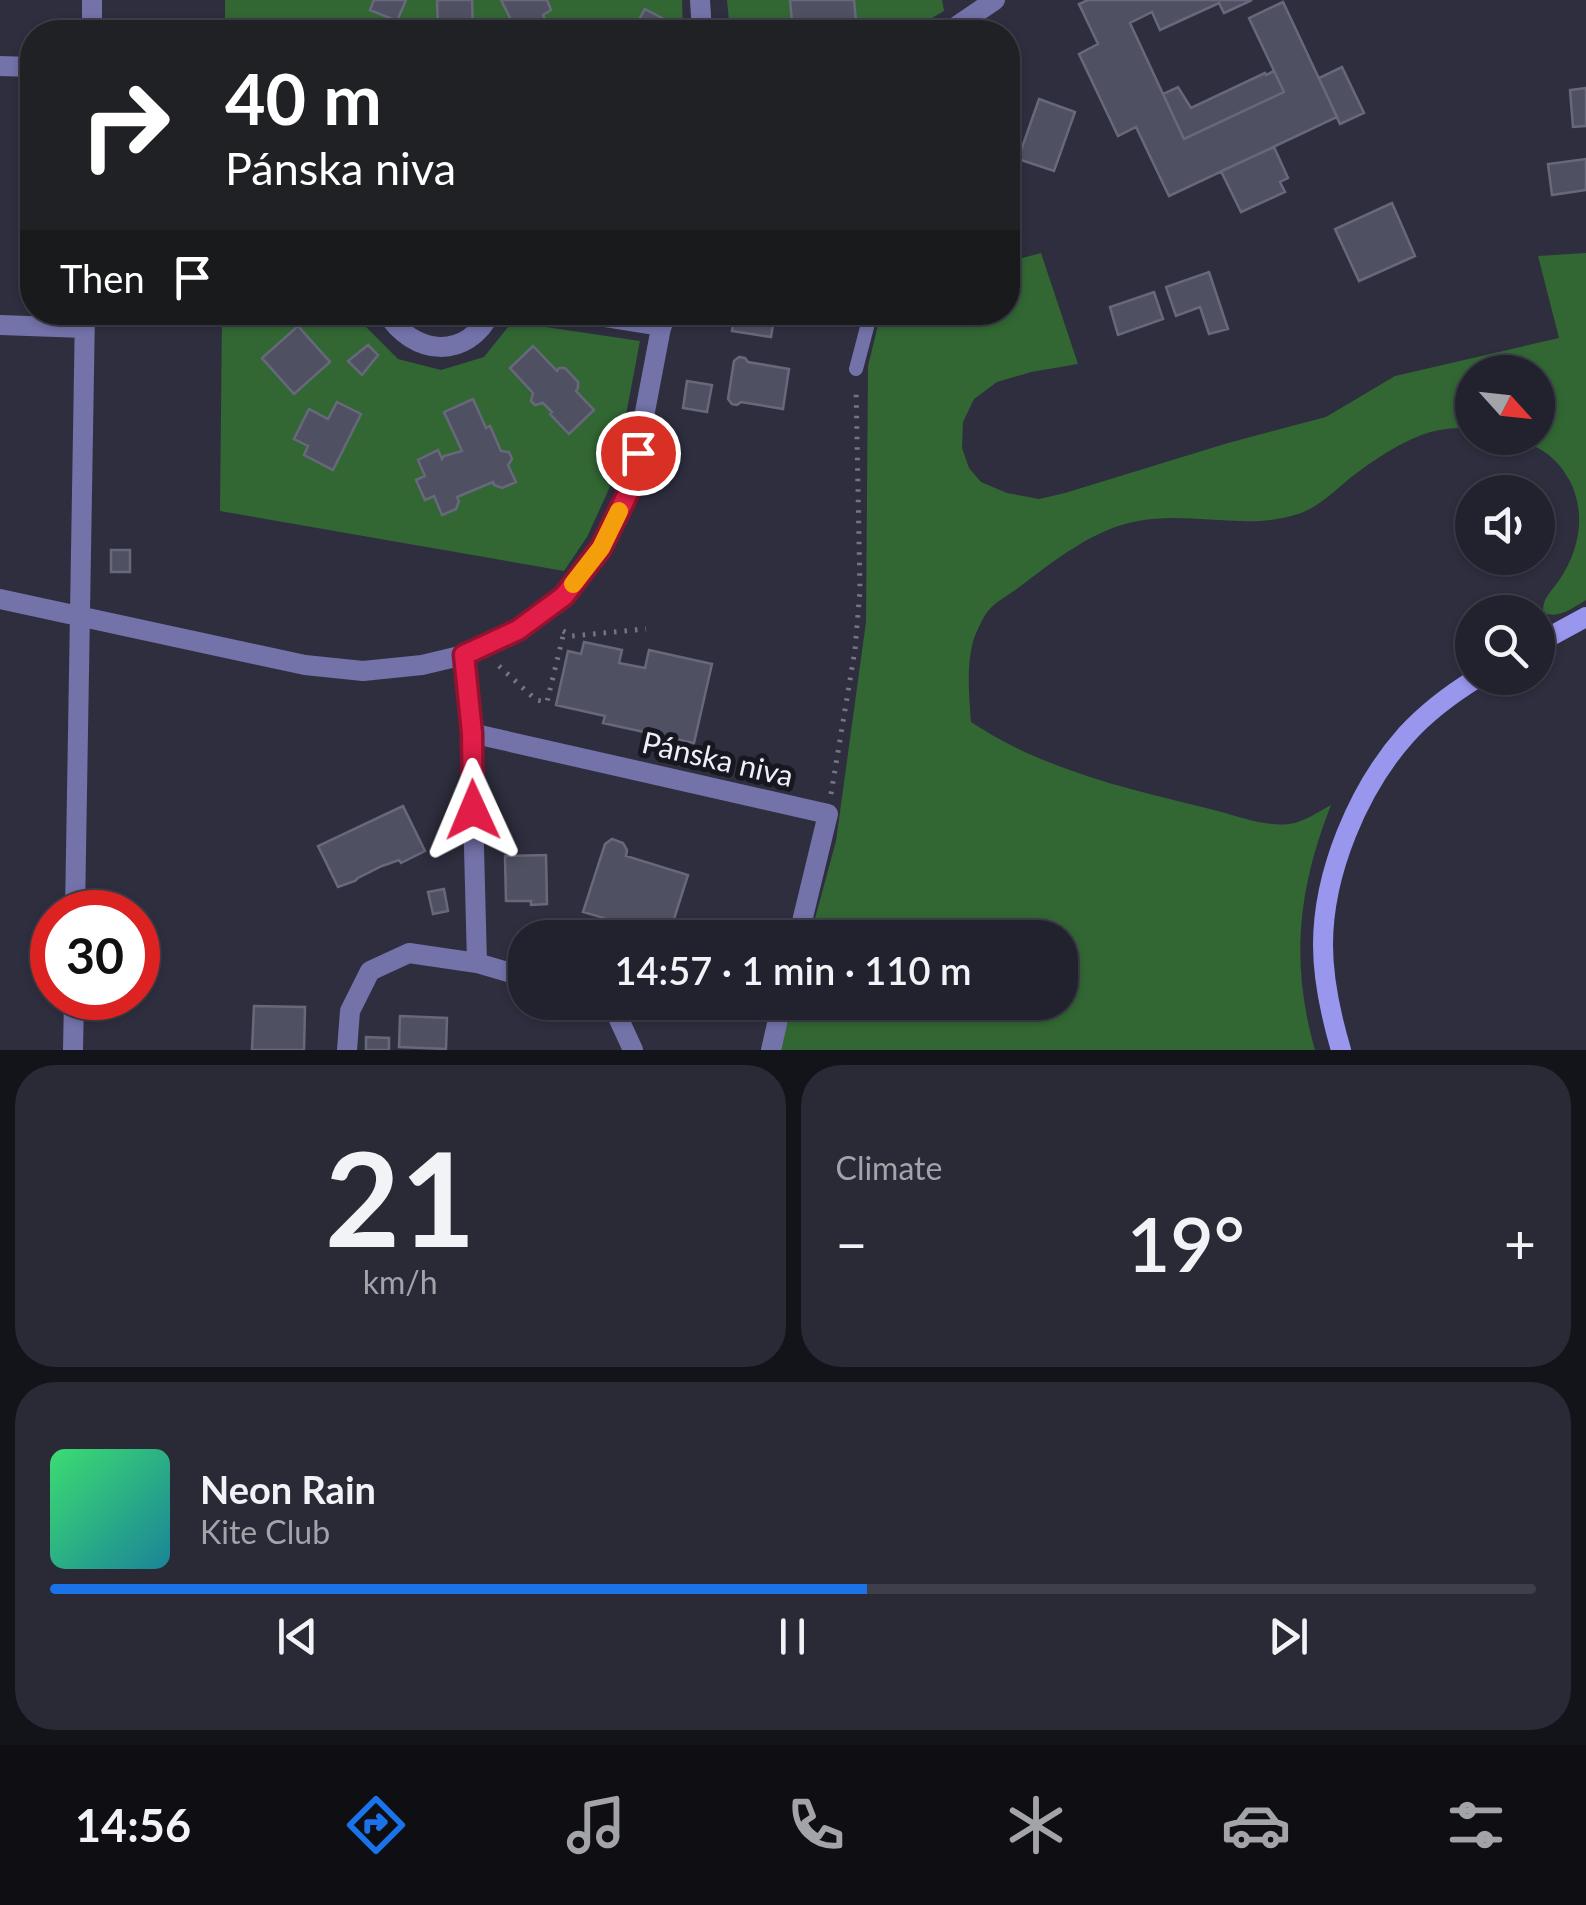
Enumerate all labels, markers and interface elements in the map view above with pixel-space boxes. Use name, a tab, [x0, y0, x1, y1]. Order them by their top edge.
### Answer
text: 40 m	[225, 56, 382, 140]
icon: right	[60, 60, 190, 190]
text: Pánska niva	[225, 141, 456, 195]
icon: arrive	[165, 250, 220, 305]
text: Then	[60, 255, 145, 301]
north arrow	[1455, 355, 1555, 455]
map controls	[1455, 355, 1555, 695]
pin	[596, 411, 681, 496]
icon: arrive	[611, 426, 666, 481]
button: sound	[1455, 475, 1555, 575]
button: search	[1455, 595, 1555, 695]
street label: Pánska niva	[639, 723, 797, 793]
position arrow	[421, 758, 525, 862]
speed limit sign: 30	[30, 890, 160, 1020]
text: 14:57 · 1 min · 110 m	[615, 947, 971, 993]
text: 21	[325, 1119, 476, 1275]
text: Climate	[836, 1148, 942, 1187]
text: 19°	[1127, 1198, 1245, 1288]
text: −	[836, 1210, 867, 1276]
text: +	[1504, 1210, 1536, 1276]
text: km/h	[363, 1262, 438, 1301]
text: Neon Rain	[200, 1466, 376, 1512]
text: Kite Club	[200, 1512, 330, 1551]
icon: previous	[270, 1609, 325, 1664]
icon: pause	[765, 1609, 820, 1664]
icon: next	[1261, 1609, 1316, 1664]
icon: directions	[341, 1790, 411, 1860]
icon: music	[561, 1790, 631, 1860]
icon: phone	[781, 1790, 851, 1860]
icon: climate	[1001, 1790, 1071, 1860]
icon: car	[1221, 1790, 1291, 1860]
icon: filters	[1441, 1790, 1511, 1860]
text: 14:56	[75, 1798, 191, 1852]

